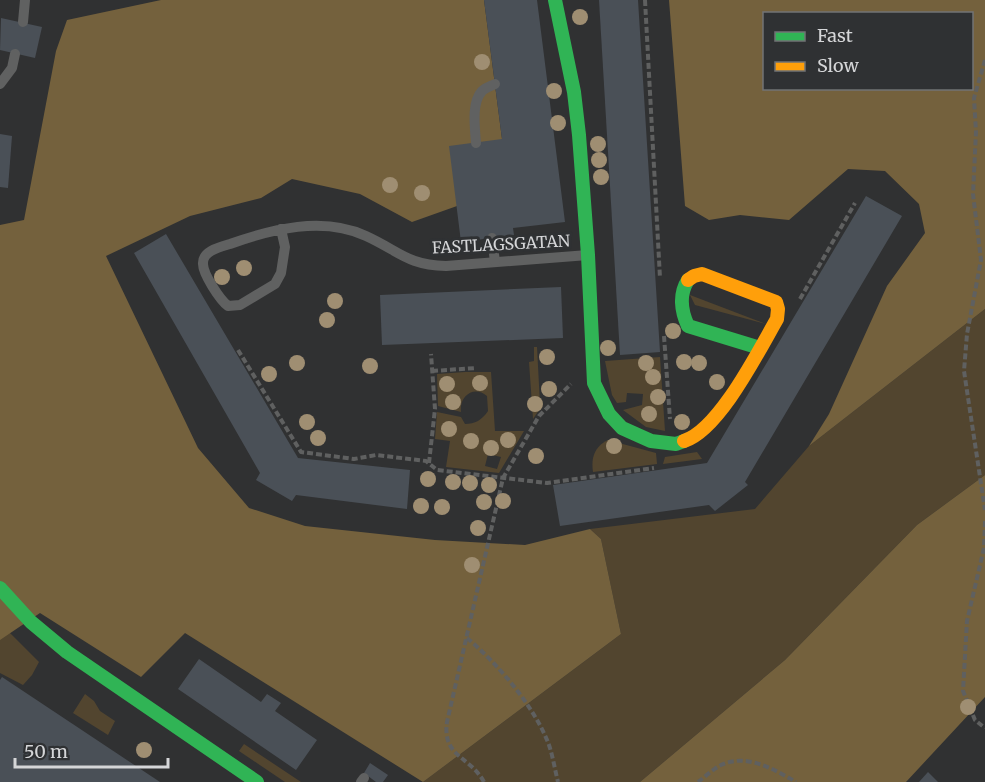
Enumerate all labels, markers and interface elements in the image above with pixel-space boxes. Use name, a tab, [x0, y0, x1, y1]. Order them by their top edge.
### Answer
legend	[763, 12, 973, 90]
text: Fast	[817, 24, 853, 47]
text: Slow	[817, 54, 860, 77]
street label: FASTLAGSGATAN	[431, 230, 571, 258]
scale bar	[15, 731, 168, 769]
text: 50 m	[24, 740, 68, 763]

